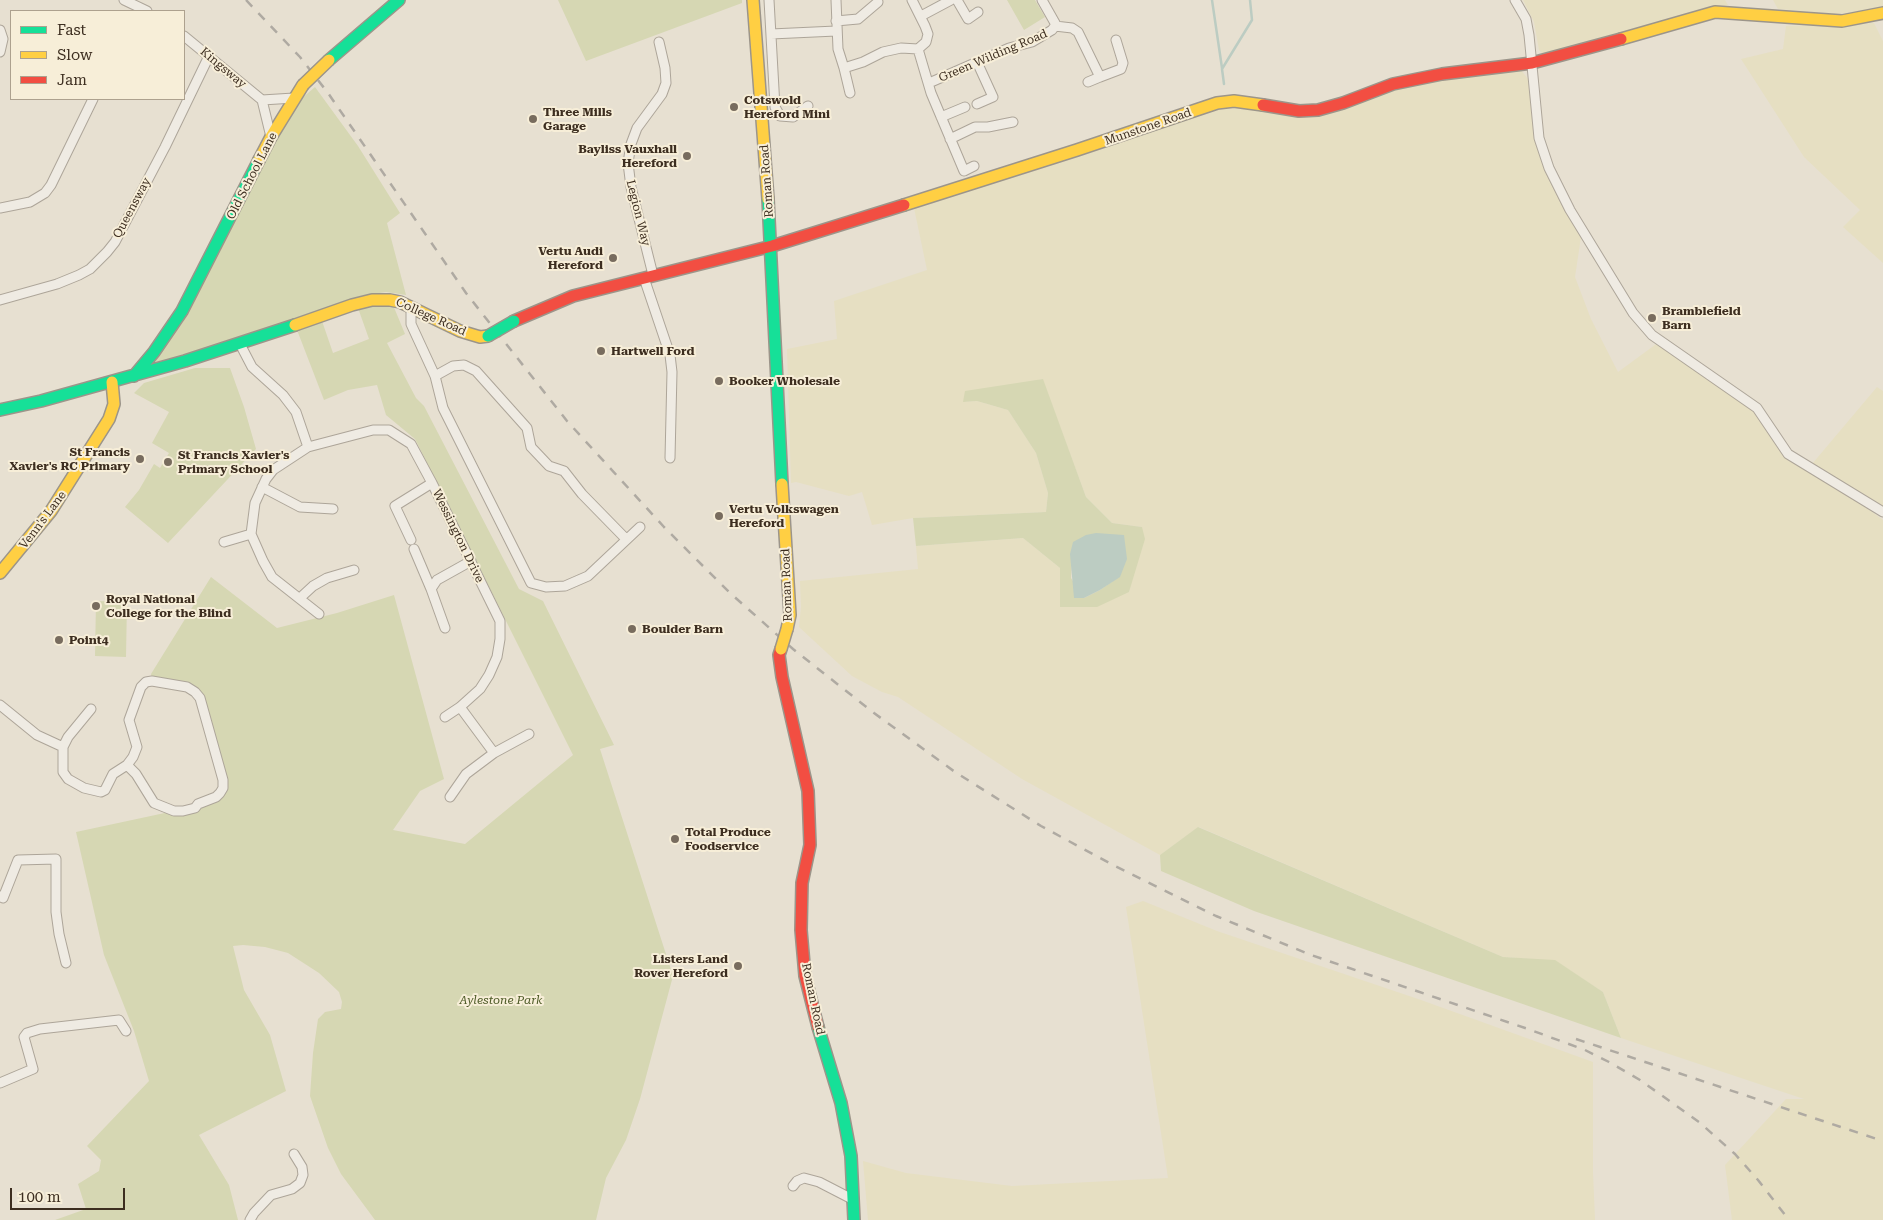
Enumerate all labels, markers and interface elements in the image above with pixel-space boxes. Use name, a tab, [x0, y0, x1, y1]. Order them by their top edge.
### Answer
legend	[10, 10, 185, 100]
text: Fast	[57, 21, 86, 39]
street label: Green Wilding Road	[937, 27, 1049, 85]
street label: Kingsway	[197, 45, 249, 91]
text: Slow	[57, 46, 92, 64]
text: Jam	[57, 71, 87, 89]
place label: Cotswold Hereford Mini	[744, 93, 830, 121]
marker: Cotswold Hereford Mini	[728, 101, 740, 113]
place label: Three Mills Garage	[543, 105, 612, 133]
street label: Munstone Road	[1103, 105, 1193, 149]
marker: Three Mills Garage	[527, 113, 539, 125]
street label: Old School Lane	[224, 130, 280, 222]
place label: Bayliss Vauxhall Hereford	[578, 142, 677, 170]
street label: Roman Road	[757, 144, 777, 218]
marker: Bayliss Vauxhall Hereford	[681, 150, 693, 162]
street label: Queensway	[110, 175, 154, 241]
street label: Legion Way	[623, 178, 653, 248]
place label: Vertu Audi Hereford	[538, 244, 603, 272]
marker: Vertu Audi Hereford	[607, 252, 619, 264]
street label: College Road	[394, 295, 468, 339]
place label: Bramblefield Barn	[1662, 304, 1741, 332]
marker: Bramblefield Barn	[1646, 312, 1658, 324]
place label: Hartwell Ford	[611, 344, 694, 358]
marker: Hartwell Ford	[595, 345, 607, 357]
place label: Booker Wholesale	[729, 374, 840, 388]
marker: Booker Wholesale	[713, 375, 725, 387]
place label: St Francis Xavier's RC Primary	[9, 445, 130, 473]
place label: St Francis Xavier's Primary School	[178, 448, 289, 476]
marker: St Francis Xavier's RC Primary	[134, 453, 146, 465]
marker: St Francis Xavier's Primary School	[162, 456, 174, 468]
street label: Wessington Drive	[429, 487, 487, 585]
street label: Venn's Lane	[17, 488, 69, 552]
place label: Vertu Volkswagen Hereford	[729, 502, 839, 530]
marker: Vertu Volkswagen Hereford	[713, 510, 725, 522]
street label: Roman Road	[779, 548, 795, 622]
place label: Royal National College for the Blind	[106, 592, 231, 620]
marker: Royal National College for the Blind	[90, 600, 102, 612]
place label: Boulder Barn	[642, 622, 723, 636]
marker: Boulder Barn	[626, 623, 638, 635]
place label: Point4	[69, 633, 108, 647]
marker: Point4	[53, 634, 65, 646]
place label: Total Produce Foodservice	[685, 825, 771, 853]
marker: Total Produce Foodservice	[669, 833, 681, 845]
place label: Listers Land Rover Hereford	[634, 952, 728, 980]
marker: Listers Land Rover Hereford	[732, 960, 744, 972]
street label: Roman Road	[798, 962, 828, 1036]
park label: Aylestone Park	[459, 993, 543, 1007]
scale bar	[12, 1178, 128, 1210]
text: 100 m	[18, 1188, 61, 1206]

